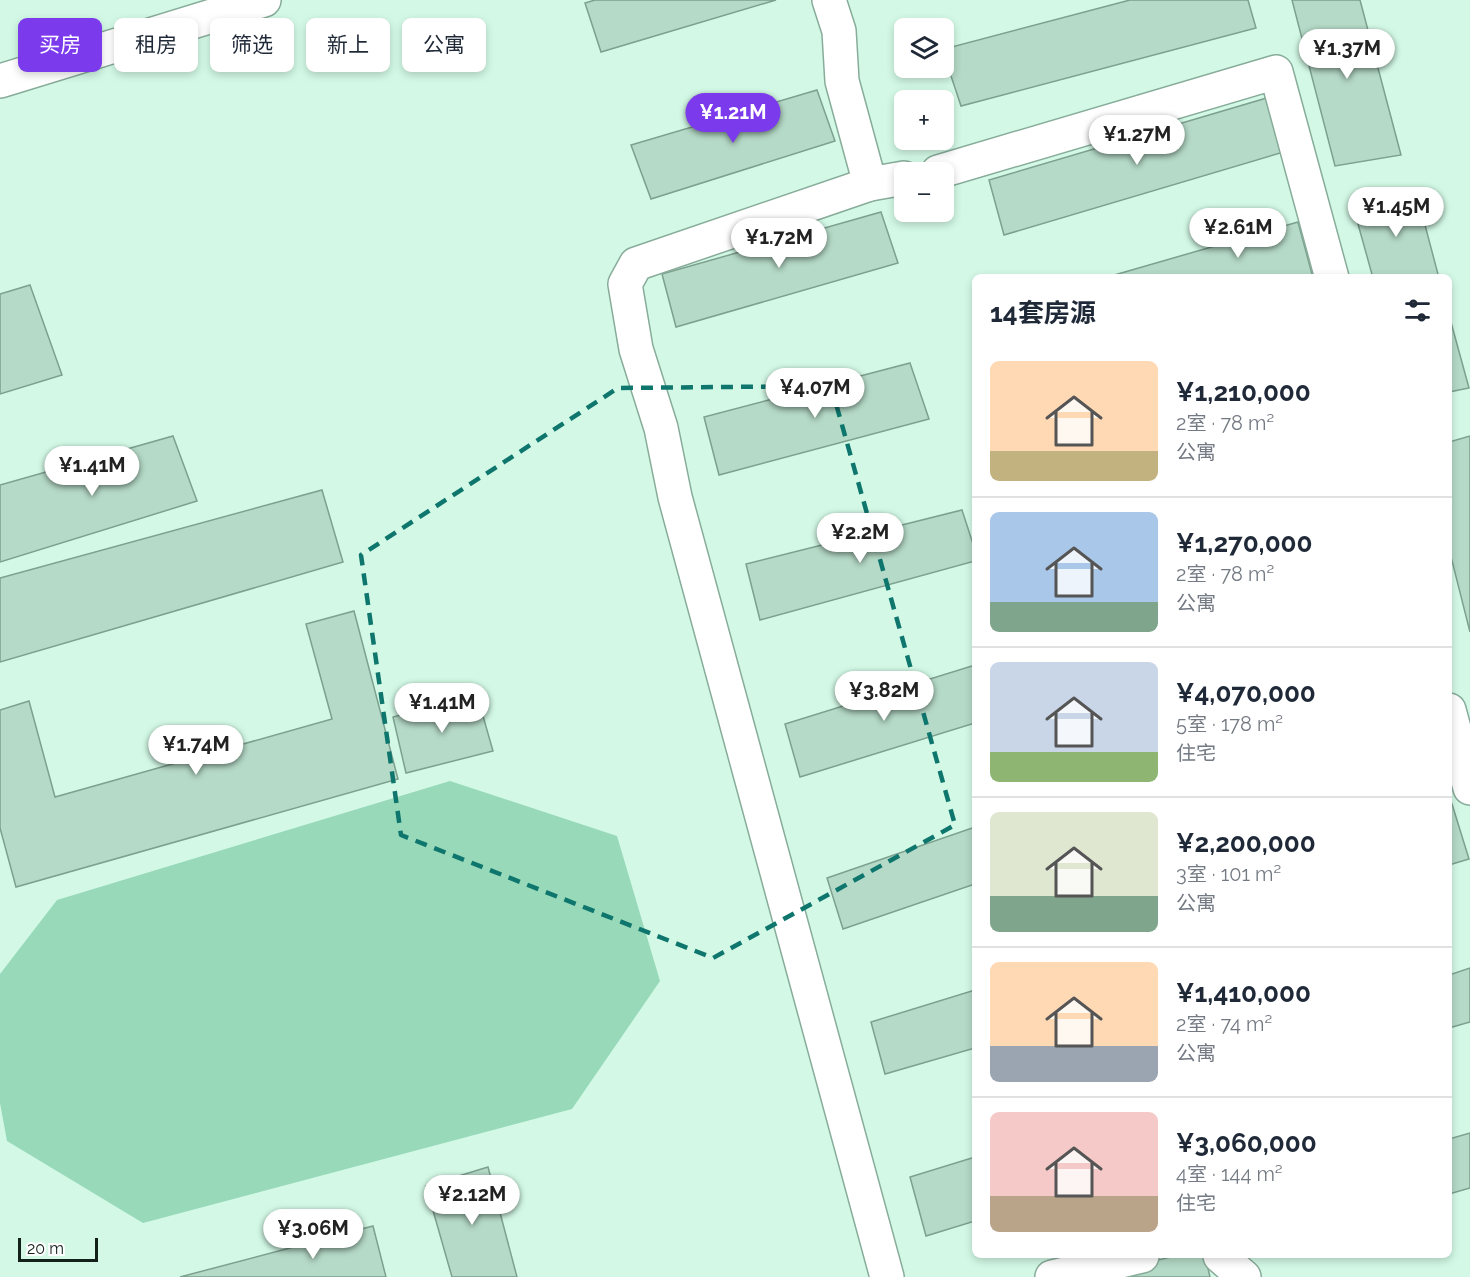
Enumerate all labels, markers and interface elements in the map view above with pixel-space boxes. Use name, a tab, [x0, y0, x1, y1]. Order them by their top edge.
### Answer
chip: 买房	[18, 18, 102, 72]
chip: 租房	[114, 18, 198, 72]
chip: 筛选	[210, 18, 294, 72]
chip: 新上	[306, 18, 390, 72]
chip: 公寓	[402, 18, 486, 72]
map controls	[894, 18, 954, 222]
button: layers	[894, 18, 954, 78]
pin: ¥1.37M	[1298, 29, 1396, 80]
text: ¥1.37M	[1313, 36, 1381, 60]
button: +	[894, 90, 954, 150]
pin: ¥1.21M	[684, 93, 782, 144]
text: ¥1.21M	[699, 100, 767, 124]
pin: ¥1.27M	[1088, 115, 1186, 166]
text: ¥1.27M	[1103, 122, 1171, 146]
button: −	[894, 162, 954, 222]
pin: ¥1.45M	[1347, 187, 1445, 238]
text: ¥1.45M	[1362, 194, 1430, 218]
pin: ¥2.61M	[1189, 208, 1287, 259]
text: ¥2.61M	[1203, 215, 1273, 239]
pin: ¥1.72M	[730, 218, 828, 269]
text: ¥1.72M	[745, 225, 813, 249]
icon: filters	[1401, 294, 1434, 327]
text: 14套房源	[990, 298, 1096, 328]
pin: ¥4.07M	[766, 368, 864, 419]
text: ¥4.07M	[780, 375, 850, 399]
text: ¥1,210,000	[1176, 377, 1311, 407]
icon: home	[1038, 385, 1110, 457]
text: 2室 · 78 m²	[1176, 411, 1274, 435]
text: 公寓	[1176, 440, 1216, 464]
pin: ¥1.41M	[43, 446, 141, 497]
text: ¥1.41M	[58, 453, 126, 477]
pin: ¥2.2M	[818, 513, 902, 564]
text: ¥2.2M	[831, 520, 889, 544]
text: ¥1,270,000	[1176, 528, 1313, 558]
icon: home	[1038, 536, 1110, 608]
text: 2室 · 78 m²	[1176, 562, 1274, 586]
text: 公寓	[1176, 591, 1216, 615]
pin: ¥3.82M	[835, 671, 933, 722]
text: ¥3.82M	[849, 678, 919, 702]
text: ¥4,070,000	[1176, 678, 1316, 708]
pin: ¥1.41M	[393, 683, 491, 734]
icon: home	[1038, 686, 1110, 758]
text: ¥1.41M	[408, 690, 476, 714]
text: 5室 · 178 m²	[1176, 712, 1283, 736]
pin: ¥1.74M	[147, 725, 245, 776]
text: ¥1.74M	[162, 732, 230, 756]
text: 住宅	[1176, 741, 1216, 765]
text: ¥2,200,000	[1176, 828, 1316, 858]
icon: home	[1038, 836, 1110, 908]
text: 3室 · 101 m²	[1176, 862, 1281, 886]
text: 公寓	[1176, 891, 1216, 915]
text: ¥1,410,000	[1176, 978, 1311, 1008]
icon: home	[1038, 986, 1110, 1058]
text: 2室 · 74 m²	[1176, 1012, 1272, 1036]
text: 公寓	[1176, 1041, 1216, 1065]
text: ¥3,060,000	[1176, 1128, 1317, 1158]
icon: home	[1038, 1136, 1110, 1208]
text: 4室 · 144 m²	[1176, 1162, 1283, 1186]
pin: ¥2.12M	[423, 1175, 521, 1226]
text: ¥2.12M	[438, 1182, 506, 1206]
text: 住宅	[1176, 1191, 1216, 1215]
pin: ¥3.06M	[264, 1209, 362, 1260]
text: ¥3.06M	[277, 1216, 349, 1240]
scale bar	[18, 1235, 98, 1262]
text: 20 m	[27, 1239, 64, 1258]

